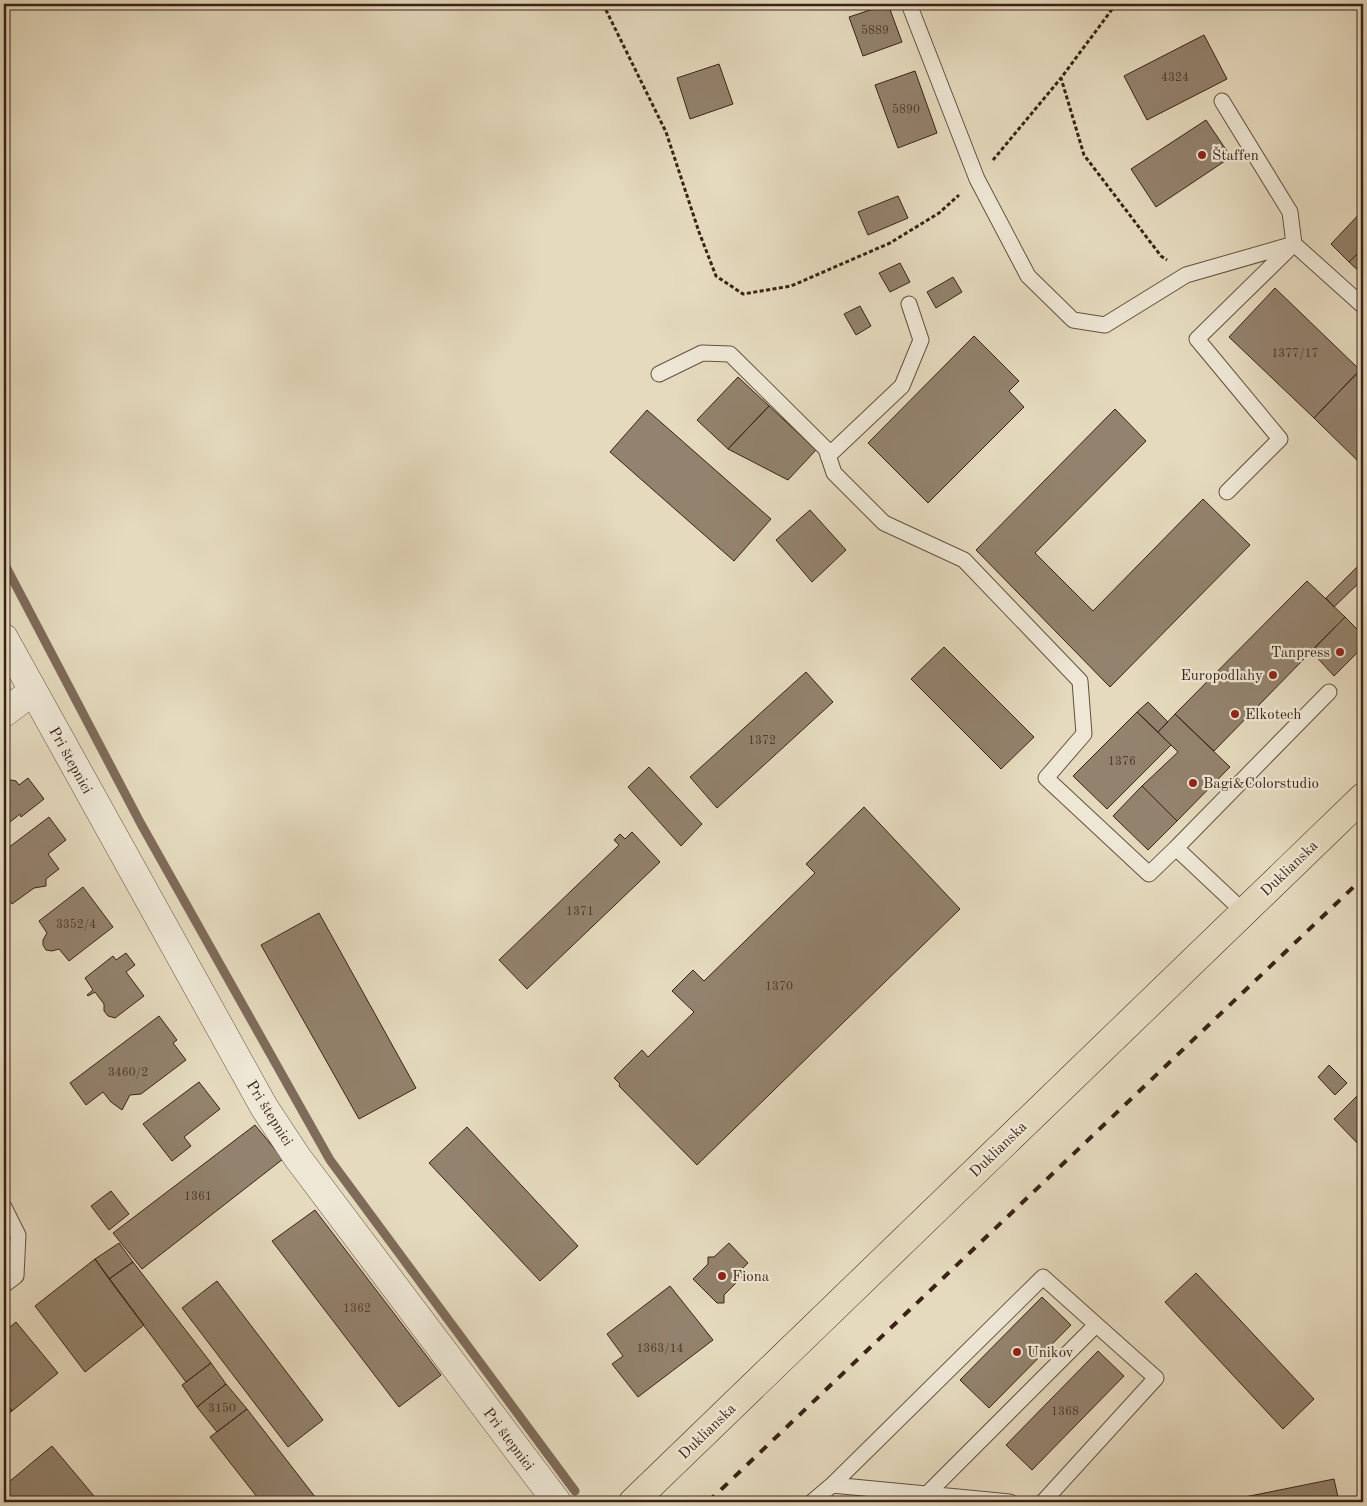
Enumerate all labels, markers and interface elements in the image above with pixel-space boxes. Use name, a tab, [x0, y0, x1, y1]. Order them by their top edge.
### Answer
house number: 5889	[861, 24, 889, 37]
house number: 4324	[1161, 72, 1189, 84]
house number: 5890	[892, 103, 920, 116]
place label: Štaffen	[1212, 146, 1259, 164]
marker: Štaffen	[1196, 149, 1208, 161]
house number: 1377/17	[1271, 348, 1319, 360]
place label: Tanpress	[1271, 646, 1330, 661]
marker: Tanpress	[1334, 646, 1346, 658]
place label: Europodlahy	[1180, 669, 1263, 684]
marker: Europodlahy	[1267, 669, 1279, 681]
marker: Elkotech	[1229, 708, 1241, 720]
place label: Elkotech	[1245, 708, 1302, 723]
street label: Pri štepnici	[45, 725, 94, 797]
house number: 1372	[748, 735, 776, 747]
house number: 1376	[1108, 756, 1136, 768]
marker: Bagi&Colorstudio	[1187, 777, 1199, 789]
place label: Bagi&Colorstudio	[1203, 777, 1319, 792]
street label: Duklianska	[1259, 838, 1322, 900]
house number: 1371	[566, 906, 594, 918]
house number: 3352/4	[56, 918, 96, 931]
house number: 1370	[765, 981, 793, 993]
house number: 3460/2	[108, 1067, 148, 1079]
street label: Pri štepnici	[243, 1079, 295, 1149]
street label: Duklianska	[968, 1119, 1031, 1181]
house number: 1361	[184, 1191, 212, 1203]
marker: Fiona	[716, 1270, 728, 1282]
place label: Fiona	[732, 1270, 770, 1285]
house number: 1362	[343, 1303, 371, 1315]
house number: 1363/14	[636, 1343, 684, 1355]
marker: Unikov	[1011, 1346, 1023, 1358]
place label: Unikov	[1027, 1346, 1073, 1361]
street label: Duklianska	[677, 1401, 740, 1463]
house number: 3150	[208, 1402, 236, 1415]
street label: Pri štepnici	[480, 1406, 536, 1474]
house number: 1368	[1051, 1406, 1079, 1418]

